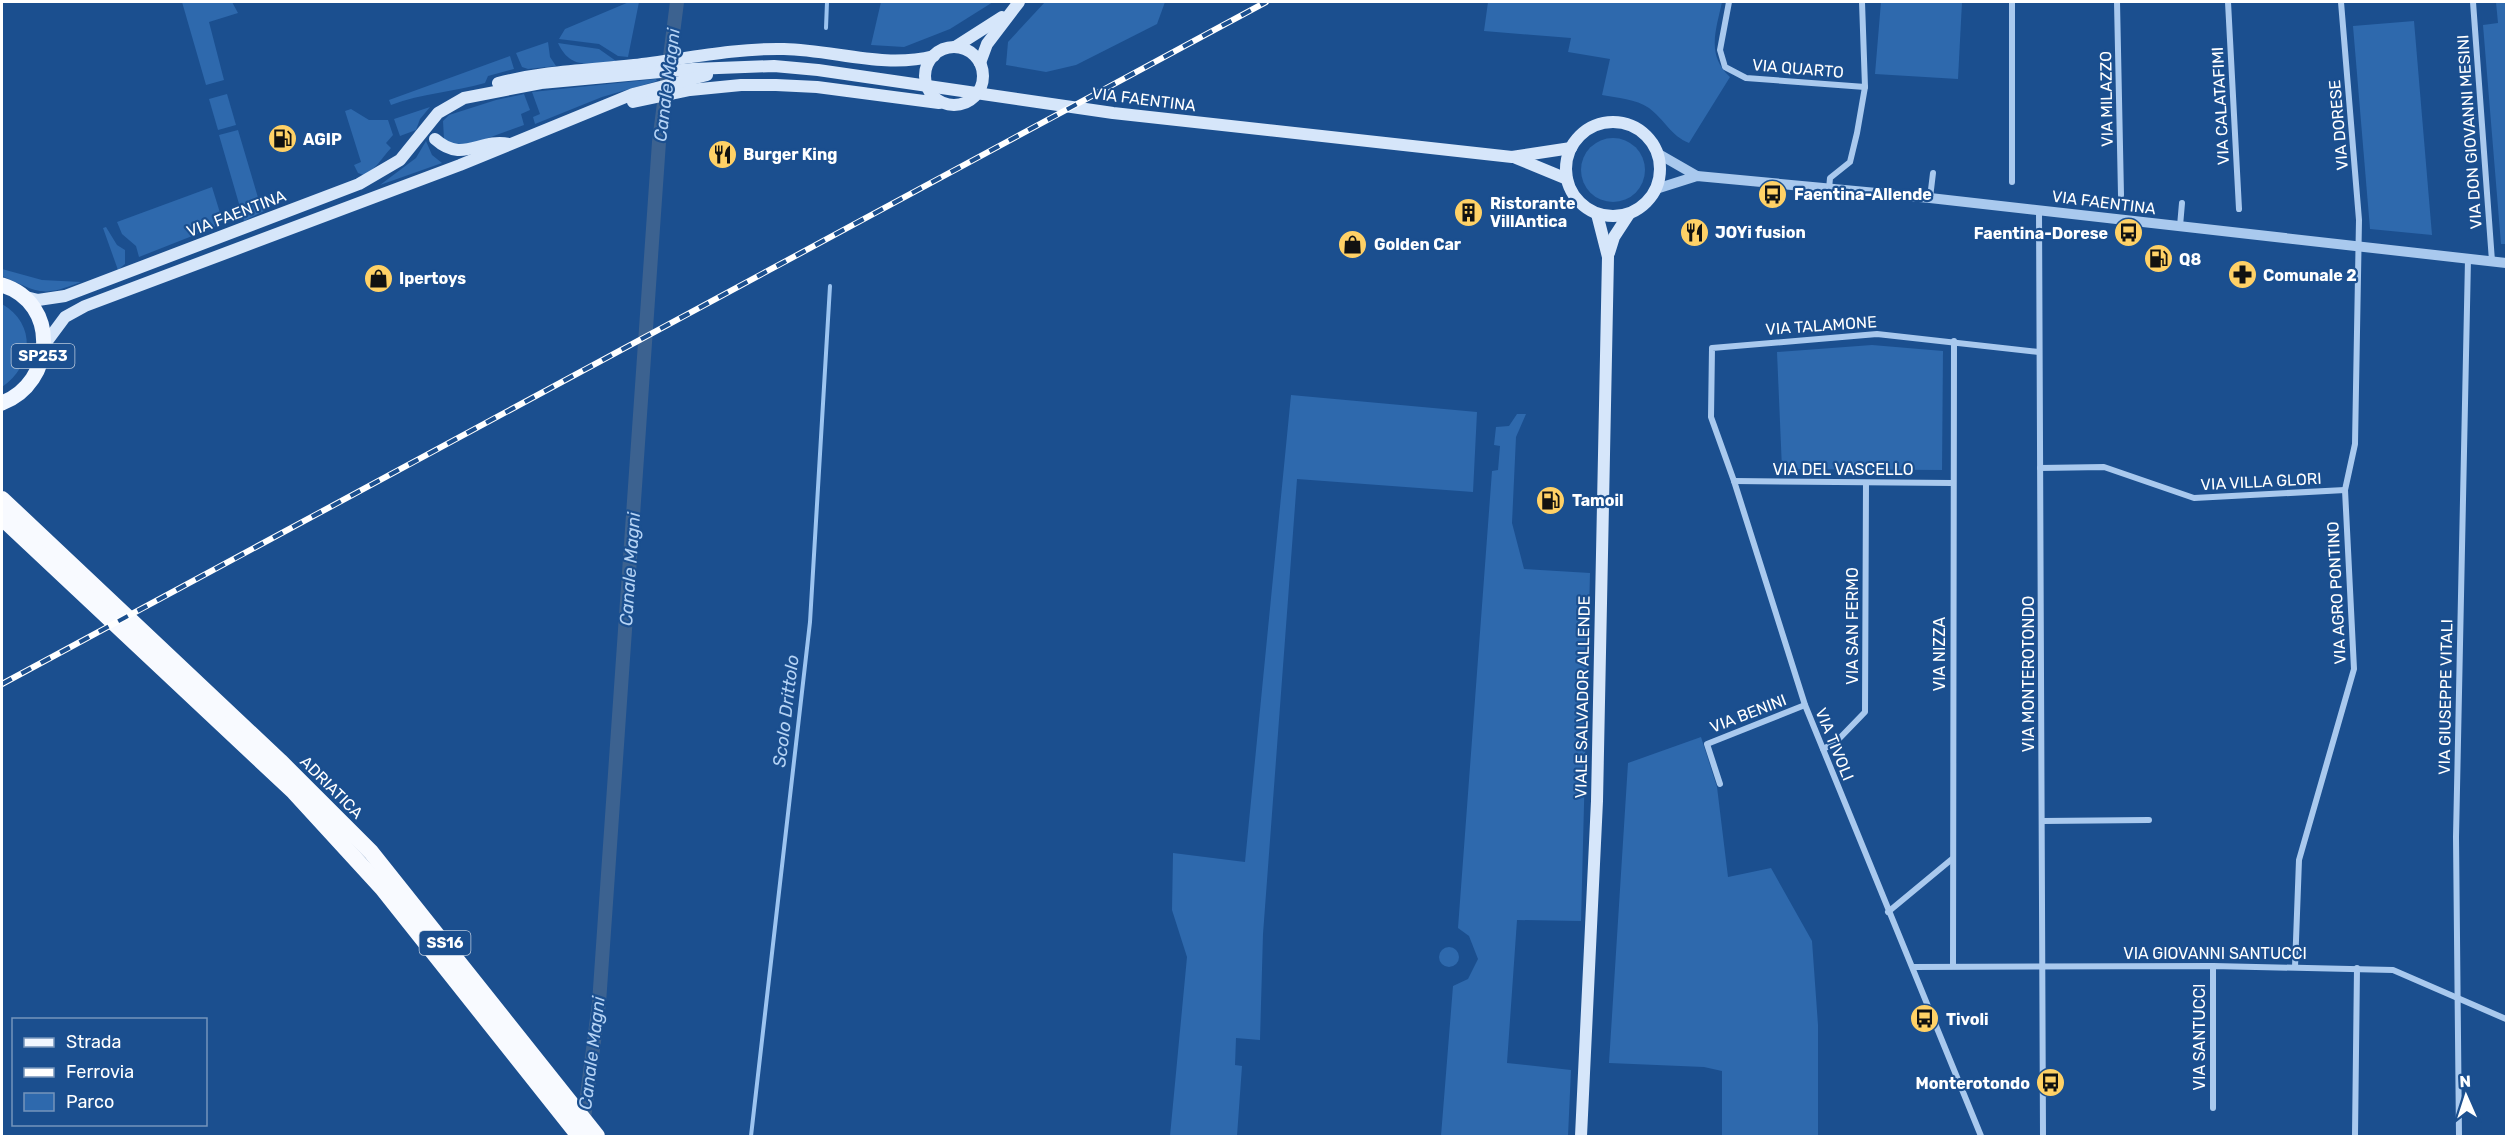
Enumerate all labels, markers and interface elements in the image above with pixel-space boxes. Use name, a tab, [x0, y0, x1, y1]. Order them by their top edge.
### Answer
water label: Canale Magni	[649, 27, 685, 143]
street label: VIA DON GIOVANNI MESINI	[2453, 34, 2486, 230]
street label: VIA CALATAFIMI	[2208, 46, 2233, 166]
street label: VIA MILAZZO	[2096, 51, 2117, 147]
street label: VIA QUARTO	[1751, 55, 1845, 82]
street label: VIA DORESE	[2325, 79, 2352, 171]
street label: VIA FAENTINA	[1091, 84, 1197, 115]
fuel station icon: AGIP	[266, 123, 298, 155]
place label: AGIP	[303, 130, 342, 149]
restaurant icon: Burger King	[706, 138, 738, 170]
place label: Burger King	[743, 145, 837, 164]
bus stop icon: Faentina-Allende	[1757, 178, 1789, 210]
place label: Faentina-Allende	[1794, 185, 1932, 204]
street label: VIA FAENTINA	[184, 186, 289, 241]
street label: VIA FAENTINA	[2051, 187, 2157, 218]
place label: Ristorante VillAntica	[1490, 194, 1575, 231]
building icon: Ristorante VillAntica	[1453, 196, 1485, 228]
restaurant icon: JOYi fusion	[1678, 216, 1710, 248]
bus stop icon: Faentina-Dorese	[2113, 217, 2145, 249]
place label: JOYi fusion	[1715, 223, 1806, 242]
place label: Faentina-Dorese	[1974, 224, 2108, 243]
shop icon: Golden Car	[1337, 228, 1369, 260]
place label: Golden Car	[1374, 235, 1462, 254]
fuel station icon: Q8	[2142, 243, 2174, 275]
place label: Q8	[2179, 250, 2201, 269]
pharmacy icon: Comunale 2	[2226, 259, 2258, 291]
shop icon: Ipertoys	[362, 262, 394, 294]
place label: Comunale 2	[2263, 266, 2357, 285]
place label: Ipertoys	[399, 269, 466, 288]
street label: VIA TALAMONE	[1765, 312, 1877, 339]
road number: SP253	[12, 344, 74, 368]
street label: VIA DEL VASCELLO	[1772, 460, 1914, 479]
street label: VIA VILLA GLORI	[2200, 469, 2322, 494]
fuel station icon: Tamoil	[1535, 484, 1567, 516]
place label: Tamoil	[1572, 491, 1624, 510]
water label: Canale Magni	[615, 511, 645, 627]
street label: VIA AGRO PONTINO	[2323, 521, 2350, 665]
street label: VIA SAN FERMO	[1843, 567, 1862, 685]
street label: VIALE SALVADOR ALLENDE	[1571, 595, 1594, 799]
street label: VIA MONTEROTONDO	[2019, 596, 2038, 752]
street label: VIA NIZZA	[1930, 616, 1949, 691]
street label: VIA GIUSEPPE VITALI	[2435, 619, 2456, 775]
water label: Scolo Drittolo	[768, 654, 804, 768]
street label: VIA BENINI	[1707, 690, 1789, 737]
street label: VIA TIVOLI	[1811, 705, 1858, 783]
street label: ADRIATICA	[296, 752, 367, 823]
road number: SS16	[420, 931, 470, 955]
street label: VIA GIOVANNI SANTUCCI	[2123, 944, 2307, 963]
street label: VIA SANTUCCI	[2190, 984, 2209, 1090]
water label: Canale Magni	[574, 995, 610, 1111]
bus stop icon: Tivoli	[1909, 1003, 1941, 1035]
place label: Tivoli	[1946, 1010, 1989, 1029]
legend	[12, 1018, 207, 1126]
text: Strada	[66, 1031, 122, 1053]
text: Ferrovia	[66, 1061, 134, 1083]
north arrow	[2436, 1066, 2496, 1126]
bus stop icon: Monterotondo	[2035, 1067, 2067, 1099]
text: N	[2459, 1072, 2471, 1091]
place label: Monterotondo	[1915, 1074, 2030, 1093]
text: Parco	[66, 1091, 114, 1113]

